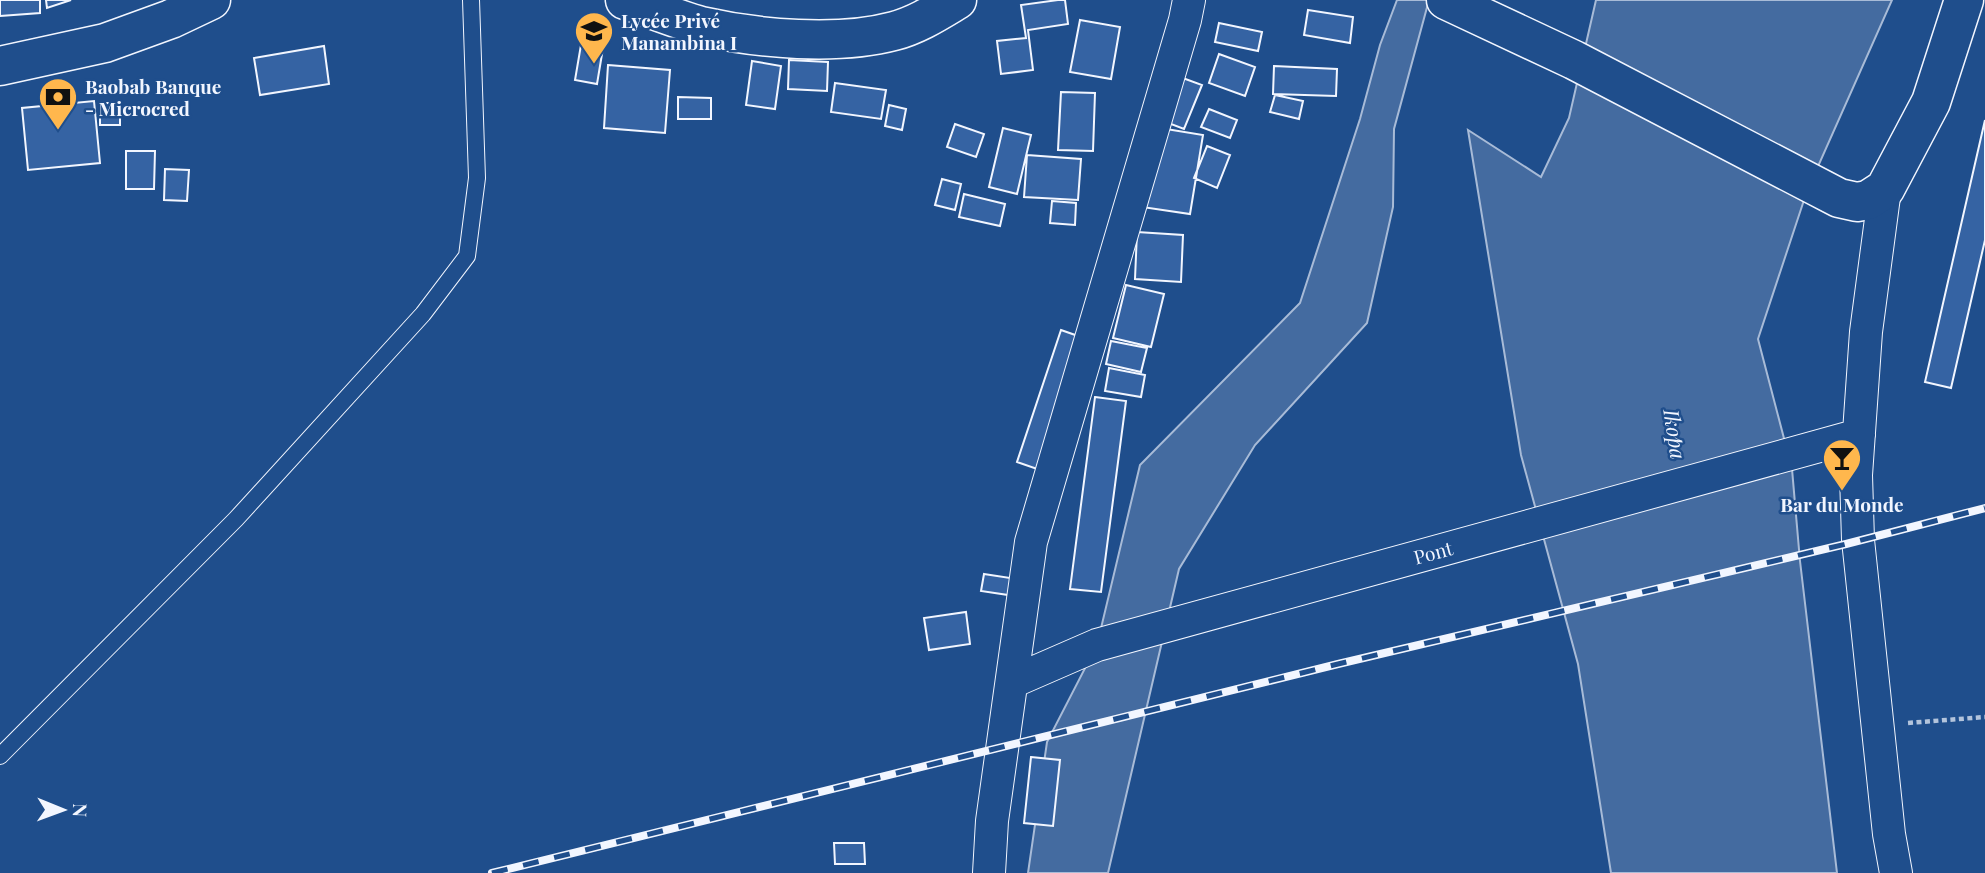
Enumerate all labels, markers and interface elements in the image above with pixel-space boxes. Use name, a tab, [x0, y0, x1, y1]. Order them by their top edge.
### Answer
place label: Lycée Privé Manambina I	[621, 7, 737, 55]
school or university icon: Lycée Privé Manambina I	[573, 10, 615, 65]
place label: Baobab Banque - Microcred	[85, 73, 221, 121]
bank icon: Baobab Banque - Microcred	[37, 76, 79, 131]
water label: Ikopa	[1658, 406, 1694, 461]
bar icon: Bar du Monde	[1821, 437, 1863, 492]
place label: Bar du Monde	[1780, 491, 1904, 517]
street label: Pont	[1411, 534, 1456, 570]
north arrow	[28, 775, 98, 845]
text: N	[68, 803, 94, 818]

